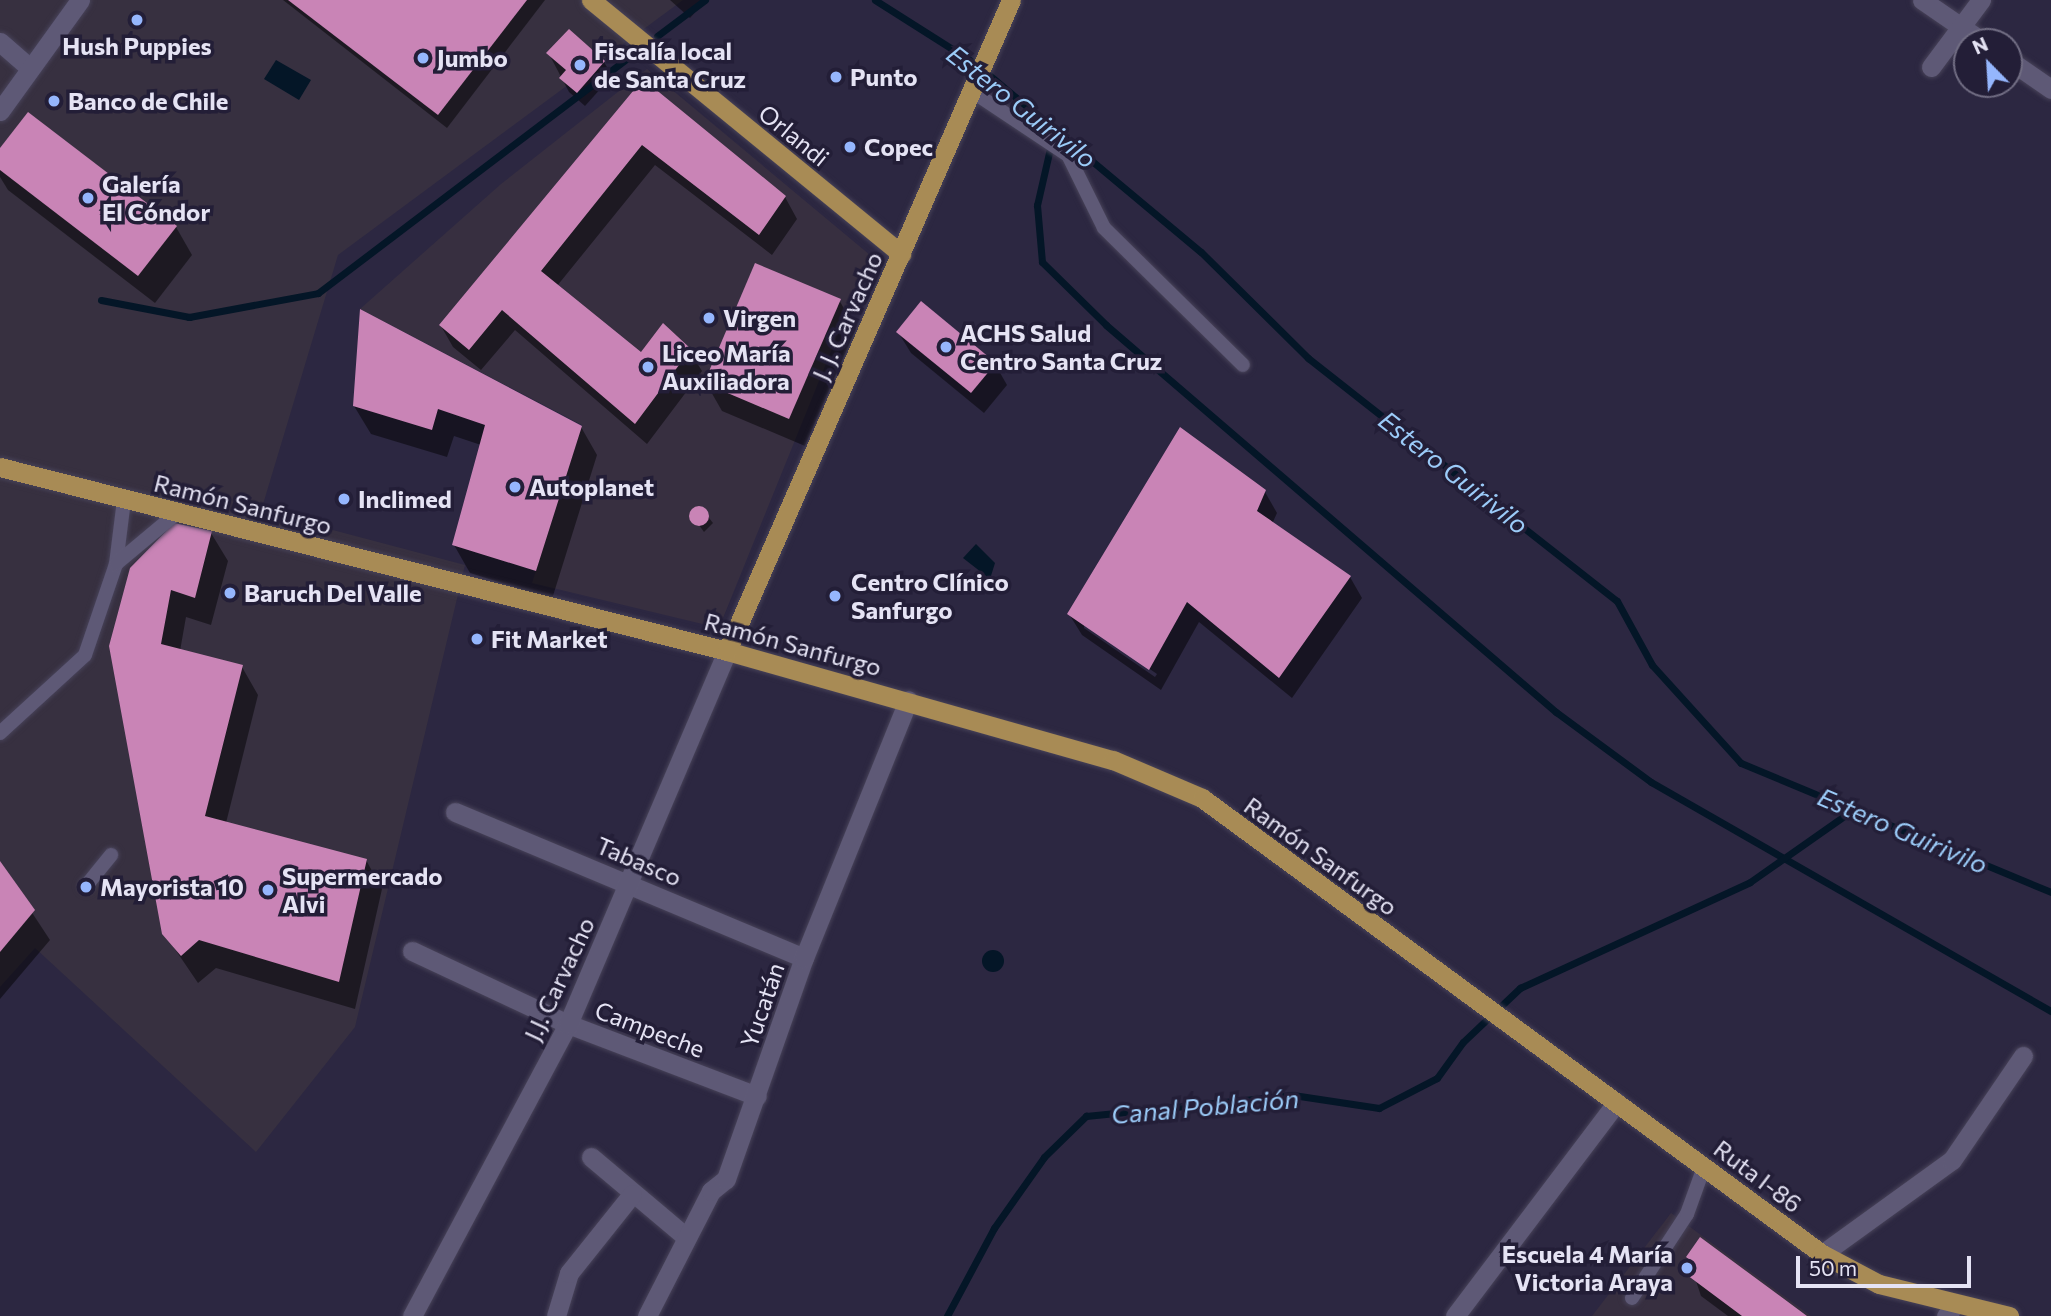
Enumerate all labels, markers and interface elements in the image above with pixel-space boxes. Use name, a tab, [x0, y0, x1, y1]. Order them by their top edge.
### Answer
marker: Hush Puppies	[129, 12, 145, 28]
north arrow	[1953, 28, 2023, 98]
place label: Hush Puppies	[62, 32, 212, 60]
text: N	[1969, 32, 1991, 59]
place label: Fiscalía local de Santa Cruz	[594, 37, 746, 93]
water label: Estero Guirivilo	[941, 38, 1103, 174]
place label: Jumbo	[437, 44, 508, 72]
marker: Jumbo	[415, 50, 431, 66]
marker: Fiscalía local de Santa Cruz	[572, 57, 588, 73]
place label: Punto	[850, 63, 918, 91]
marker: Punto	[828, 69, 844, 85]
place label: Banco de Chile	[68, 87, 228, 115]
marker: Banco de Chile	[46, 93, 62, 109]
street label: Orlandi	[753, 98, 835, 172]
place label: Copec	[864, 133, 933, 161]
marker: Copec	[842, 139, 858, 155]
place label: Galería El Cóndor	[102, 170, 210, 226]
marker: Galería El Cóndor	[80, 190, 96, 206]
street label: J. J. Carvacho	[806, 247, 888, 385]
place label: Virgen	[723, 304, 796, 332]
marker: Virgen	[701, 310, 717, 326]
place label: ACHS Salud Centro Santa Cruz	[960, 319, 1162, 375]
place label: Liceo María Auxiliadora	[662, 339, 791, 395]
marker: ACHS Salud Centro Santa Cruz	[938, 339, 954, 355]
marker: Liceo María Auxiliadora	[640, 359, 656, 375]
water label: Estero Guirivilo	[1373, 404, 1535, 540]
street label: Ramón Sanfurgo	[151, 468, 335, 540]
place label: Autoplanet	[529, 473, 654, 501]
marker: Autoplanet	[507, 479, 523, 495]
place label: Inclimed	[358, 485, 452, 513]
marker: Inclimed	[336, 491, 352, 507]
place label: Centro Clínico Sanfurgo	[851, 568, 1009, 624]
place label: Baruch Del Valle	[244, 579, 422, 607]
marker: Baruch Del Valle	[222, 585, 238, 601]
marker: Centro Clínico Sanfurgo	[825, 586, 845, 606]
street label: Ramón Sanfurgo	[701, 607, 885, 681]
place label: Fit Market	[491, 625, 608, 653]
marker: Fit Market	[469, 631, 485, 647]
water label: Estero Guirivilo	[1813, 780, 1993, 880]
street label: Ramón Sanfurgo	[1239, 791, 1403, 921]
street label: Tabasco	[592, 830, 686, 892]
place label: Supermercado Alvi	[282, 862, 443, 918]
place label: Mayorista 10	[100, 873, 244, 901]
marker: Mayorista 10	[78, 879, 94, 895]
marker: Supermercado Alvi	[260, 882, 276, 898]
street label: J.J. Carvacho	[518, 913, 600, 1045]
street label: Yucatán	[734, 959, 790, 1051]
street label: Campeche	[591, 995, 709, 1063]
water label: Canal Población	[1110, 1082, 1300, 1130]
street label: Ruta I-86	[1708, 1134, 1808, 1218]
place label: Escuela 4 María Victoria Araya	[1502, 1240, 1673, 1296]
scale bar	[1799, 1242, 1974, 1286]
text: 50 m	[1809, 1255, 1857, 1280]
marker: Escuela 4 María Victoria Araya	[1679, 1260, 1695, 1276]

